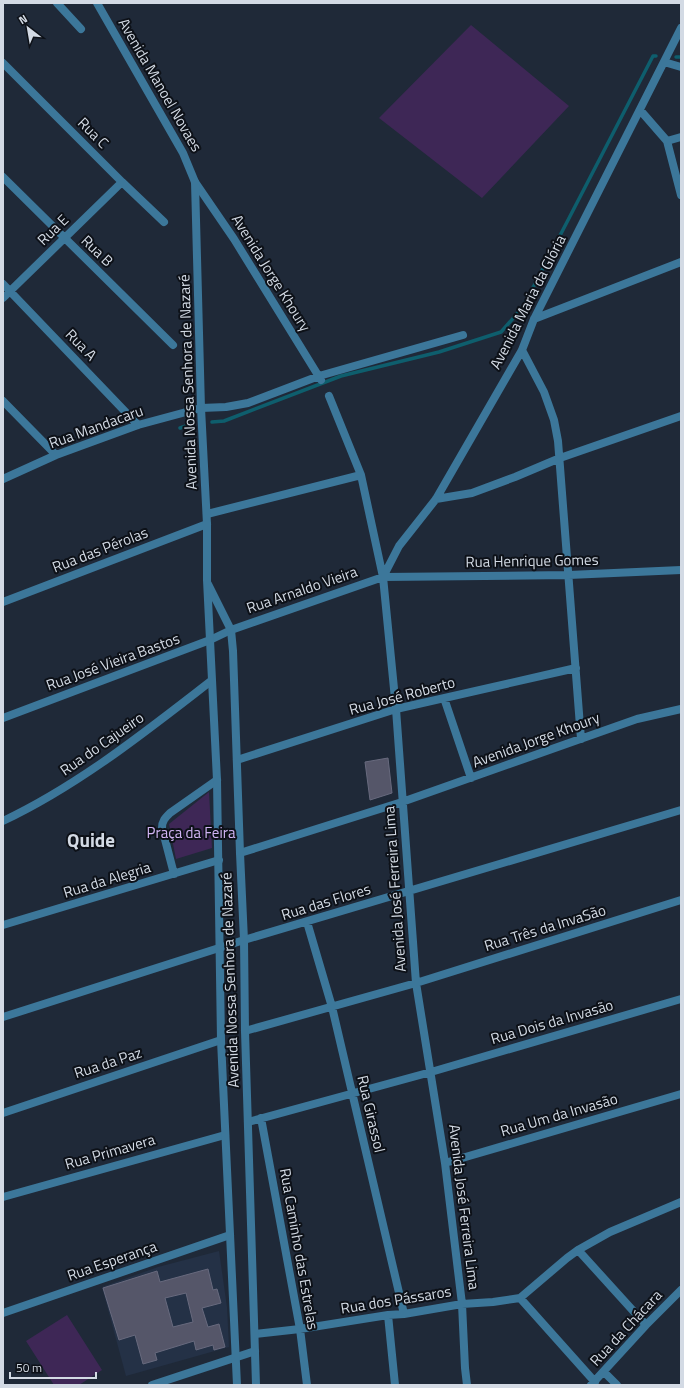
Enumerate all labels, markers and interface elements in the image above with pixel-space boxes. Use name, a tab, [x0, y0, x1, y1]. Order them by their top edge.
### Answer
north arrow	[8, 8, 48, 48]
text: N	[15, 11, 30, 28]
street label: Avenida Manoel Novaes	[113, 14, 208, 156]
street label: Rua C	[72, 112, 114, 154]
street label: Rua E	[32, 209, 74, 251]
street label: Avenida Jorge Khoury	[226, 210, 317, 336]
street label: Rua B	[76, 229, 119, 272]
street label: Avenida Maria da Glória	[484, 230, 572, 373]
street label: Avenida Nossa Senhora de Nazaré	[172, 274, 203, 490]
street label: Rua A	[60, 323, 102, 366]
street label: Rua Mandacaru	[45, 399, 146, 454]
street label: Rua das Pérolas	[49, 521, 151, 578]
street label: Rua Henrique Gomes	[465, 548, 599, 573]
street label: Rua Arnaldo Vieira	[243, 560, 361, 619]
street label: Rua José Vieira Bastos	[43, 627, 183, 696]
street label: Rua José Roberto	[346, 670, 458, 721]
street label: Rua do Cajueiro	[55, 706, 148, 781]
street label: Avenida Jorge Khoury	[469, 706, 603, 773]
street label: Avenida José Ferreira Lima	[377, 805, 412, 973]
park label: Praça da Feira	[147, 821, 236, 844]
district label: Quide	[67, 825, 115, 854]
street label: Rua da Alegria	[60, 855, 154, 904]
street label: Avenida Nossa Senhora de Nazaré	[214, 872, 245, 1088]
street label: Rua das Flores	[278, 877, 373, 926]
street label: Rua Três da InvaSão	[481, 898, 609, 957]
street label: Rua Dois da Invasão	[488, 993, 616, 1050]
street label: Rua da Paz	[71, 1041, 145, 1084]
street label: Rua Girassol	[351, 1073, 392, 1155]
street label: Rua Um da Invasão	[498, 1087, 620, 1142]
street label: Avenida José Ferreira Lima	[443, 1123, 486, 1291]
street label: Rua Primavera	[62, 1128, 158, 1175]
street label: Rua Caminho das Estrelas	[274, 1166, 325, 1332]
street label: Rua Esperança	[64, 1234, 160, 1287]
street label: Rua dos Pássaros	[339, 1279, 453, 1320]
street label: Rua da Chácara	[584, 1284, 668, 1371]
scale bar	[10, 1354, 96, 1380]
text: 50 m	[16, 1358, 42, 1377]

